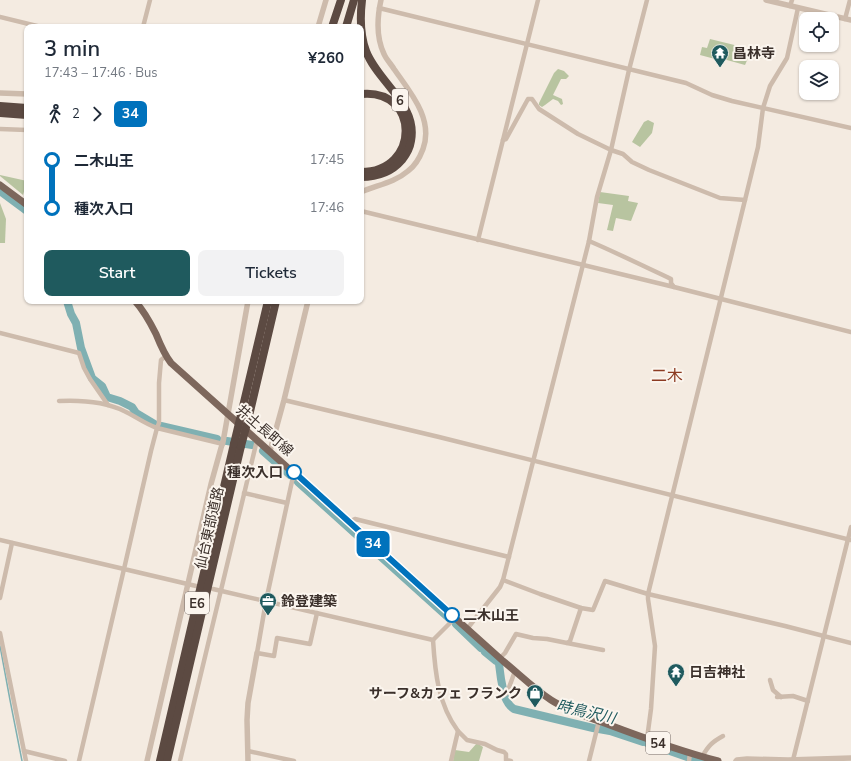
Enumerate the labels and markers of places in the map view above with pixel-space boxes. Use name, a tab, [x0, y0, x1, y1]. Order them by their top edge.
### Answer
temple icon: 昌林寺	[710, 43, 730, 68]
place label: 昌林寺	[733, 44, 775, 63]
place label: 種次入口	[227, 463, 283, 482]
marker: 種次入口	[286, 464, 302, 480]
office icon: 鈴登建築	[258, 591, 278, 616]
place label: 鈴登建築	[281, 592, 337, 611]
place label: 二木山王	[463, 606, 519, 625]
marker: 二木山王	[444, 607, 460, 623]
temple icon: 日吉神社	[666, 662, 686, 687]
place label: 日吉神社	[689, 663, 745, 682]
shop icon: サーフ&カフェ フランク	[525, 683, 545, 708]
place label: サーフ&カフェ フランク	[369, 684, 522, 703]

